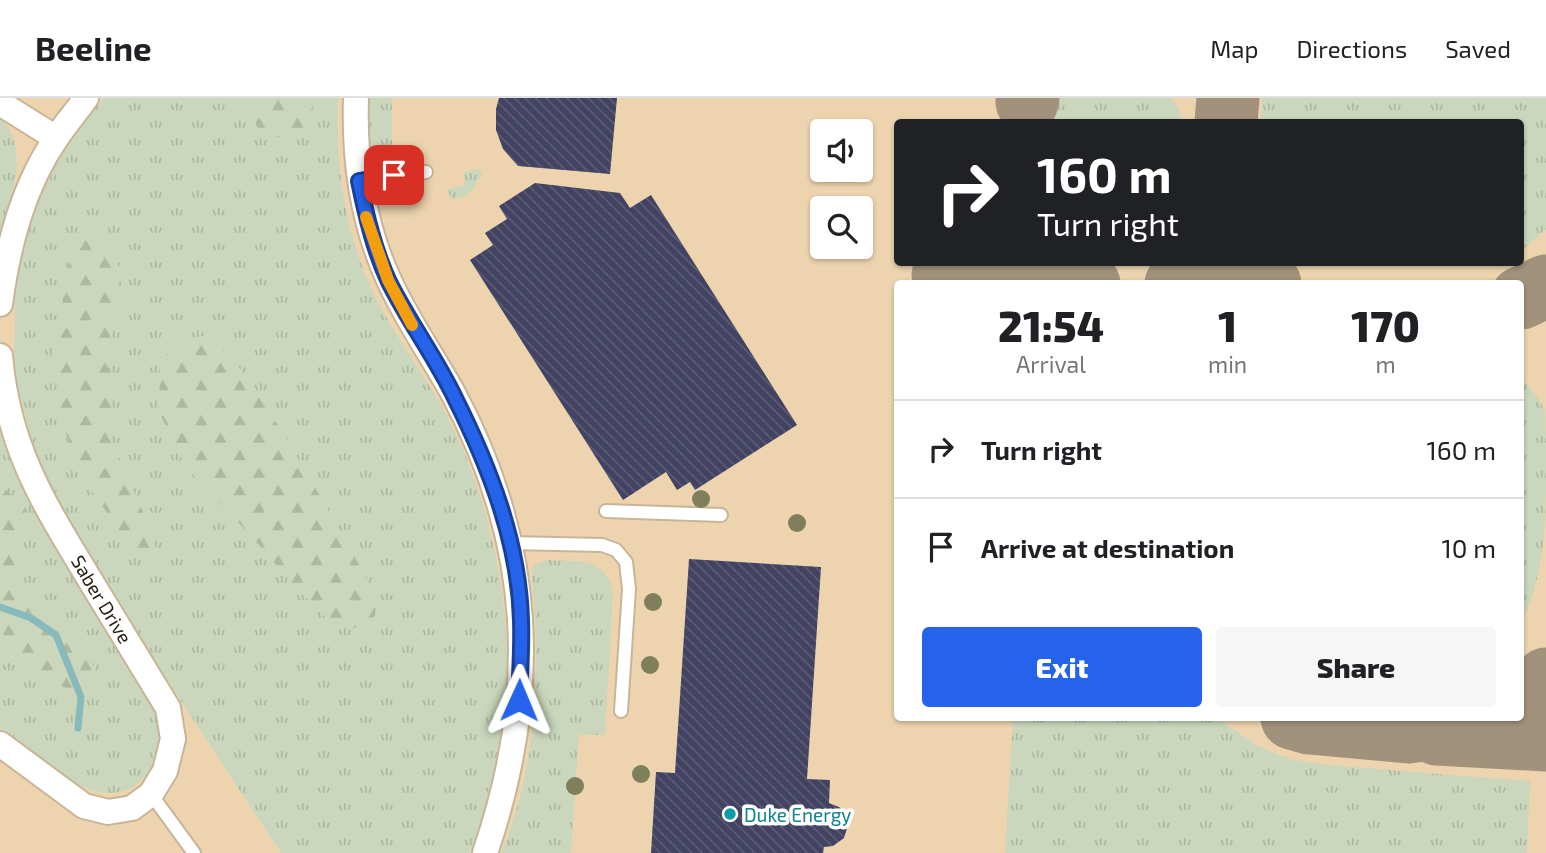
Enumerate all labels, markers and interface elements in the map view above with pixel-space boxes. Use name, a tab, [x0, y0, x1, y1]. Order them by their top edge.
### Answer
text: Beeline	[35, 28, 152, 68]
text: Map	[1210, 34, 1258, 63]
text: Directions	[1296, 34, 1407, 63]
text: Saved	[1445, 34, 1511, 63]
map controls	[810, 119, 873, 259]
button: sound	[810, 119, 873, 182]
text: 160 m	[1037, 144, 1172, 203]
pin	[364, 145, 424, 205]
icon: right	[922, 147, 1013, 238]
icon: arrive	[375, 156, 413, 194]
button: search	[810, 196, 873, 259]
text: Turn right	[1037, 204, 1179, 242]
text: 21:54	[998, 300, 1104, 350]
text: 1	[1218, 300, 1237, 350]
text: 170	[1351, 300, 1420, 350]
text: Arrival	[1016, 350, 1086, 378]
text: min	[1208, 350, 1247, 378]
text: m	[1376, 350, 1396, 378]
icon: right	[922, 430, 960, 468]
text: Turn right	[981, 434, 1102, 465]
text: 160 m	[1427, 434, 1496, 465]
icon: arrive	[922, 528, 960, 566]
text: Arrive at destination	[981, 532, 1234, 563]
text: 10 m	[1441, 532, 1496, 563]
street label: Saber Drive	[67, 551, 137, 647]
button: Exit	[922, 627, 1202, 707]
button: Share	[1216, 627, 1496, 707]
position arrow	[482, 663, 556, 737]
place label: Duke Energy	[744, 803, 851, 826]
marker: Duke Energy	[722, 806, 738, 822]

